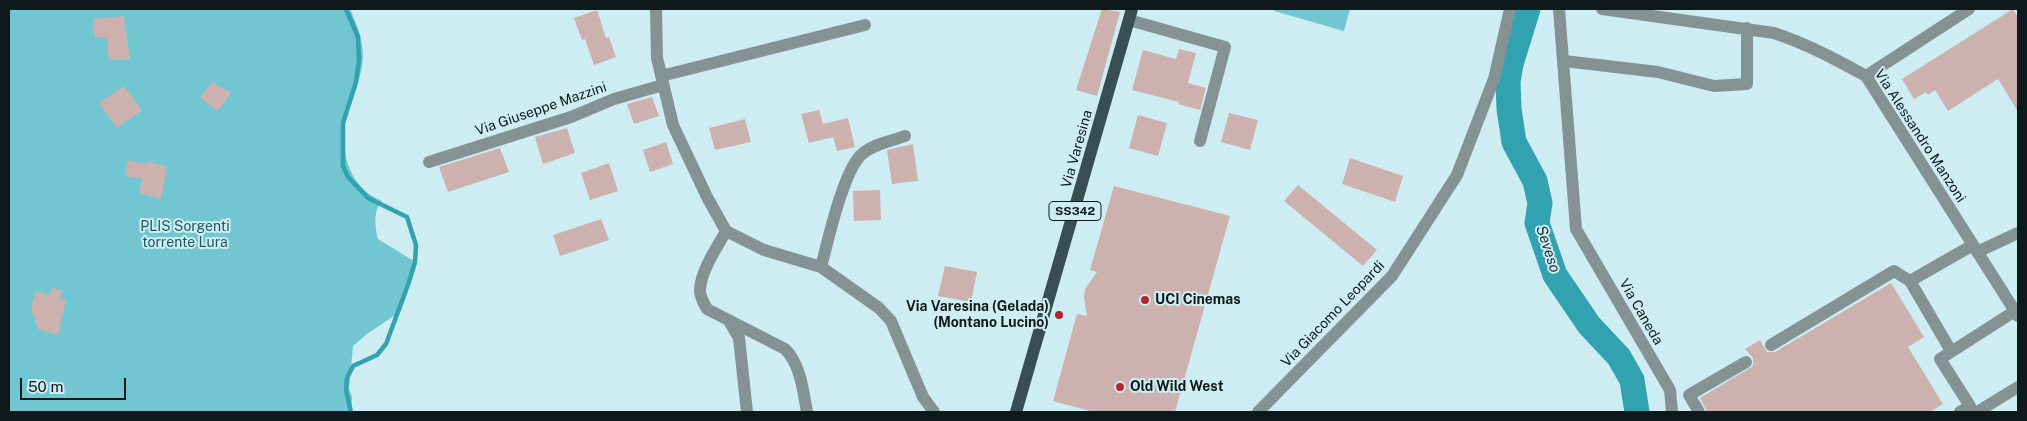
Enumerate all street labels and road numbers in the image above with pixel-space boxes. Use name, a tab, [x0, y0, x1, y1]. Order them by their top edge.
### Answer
street label: Via Alessandro Manzoni	[1871, 66, 1969, 206]
street label: Via Giuseppe Mazzini	[473, 79, 609, 139]
street label: Via Varesina	[1058, 108, 1096, 190]
road number: SS342	[1049, 202, 1101, 220]
street label: Via Giacomo Leopardi	[1278, 257, 1388, 371]
street label: Via Caneda	[1615, 276, 1667, 348]

